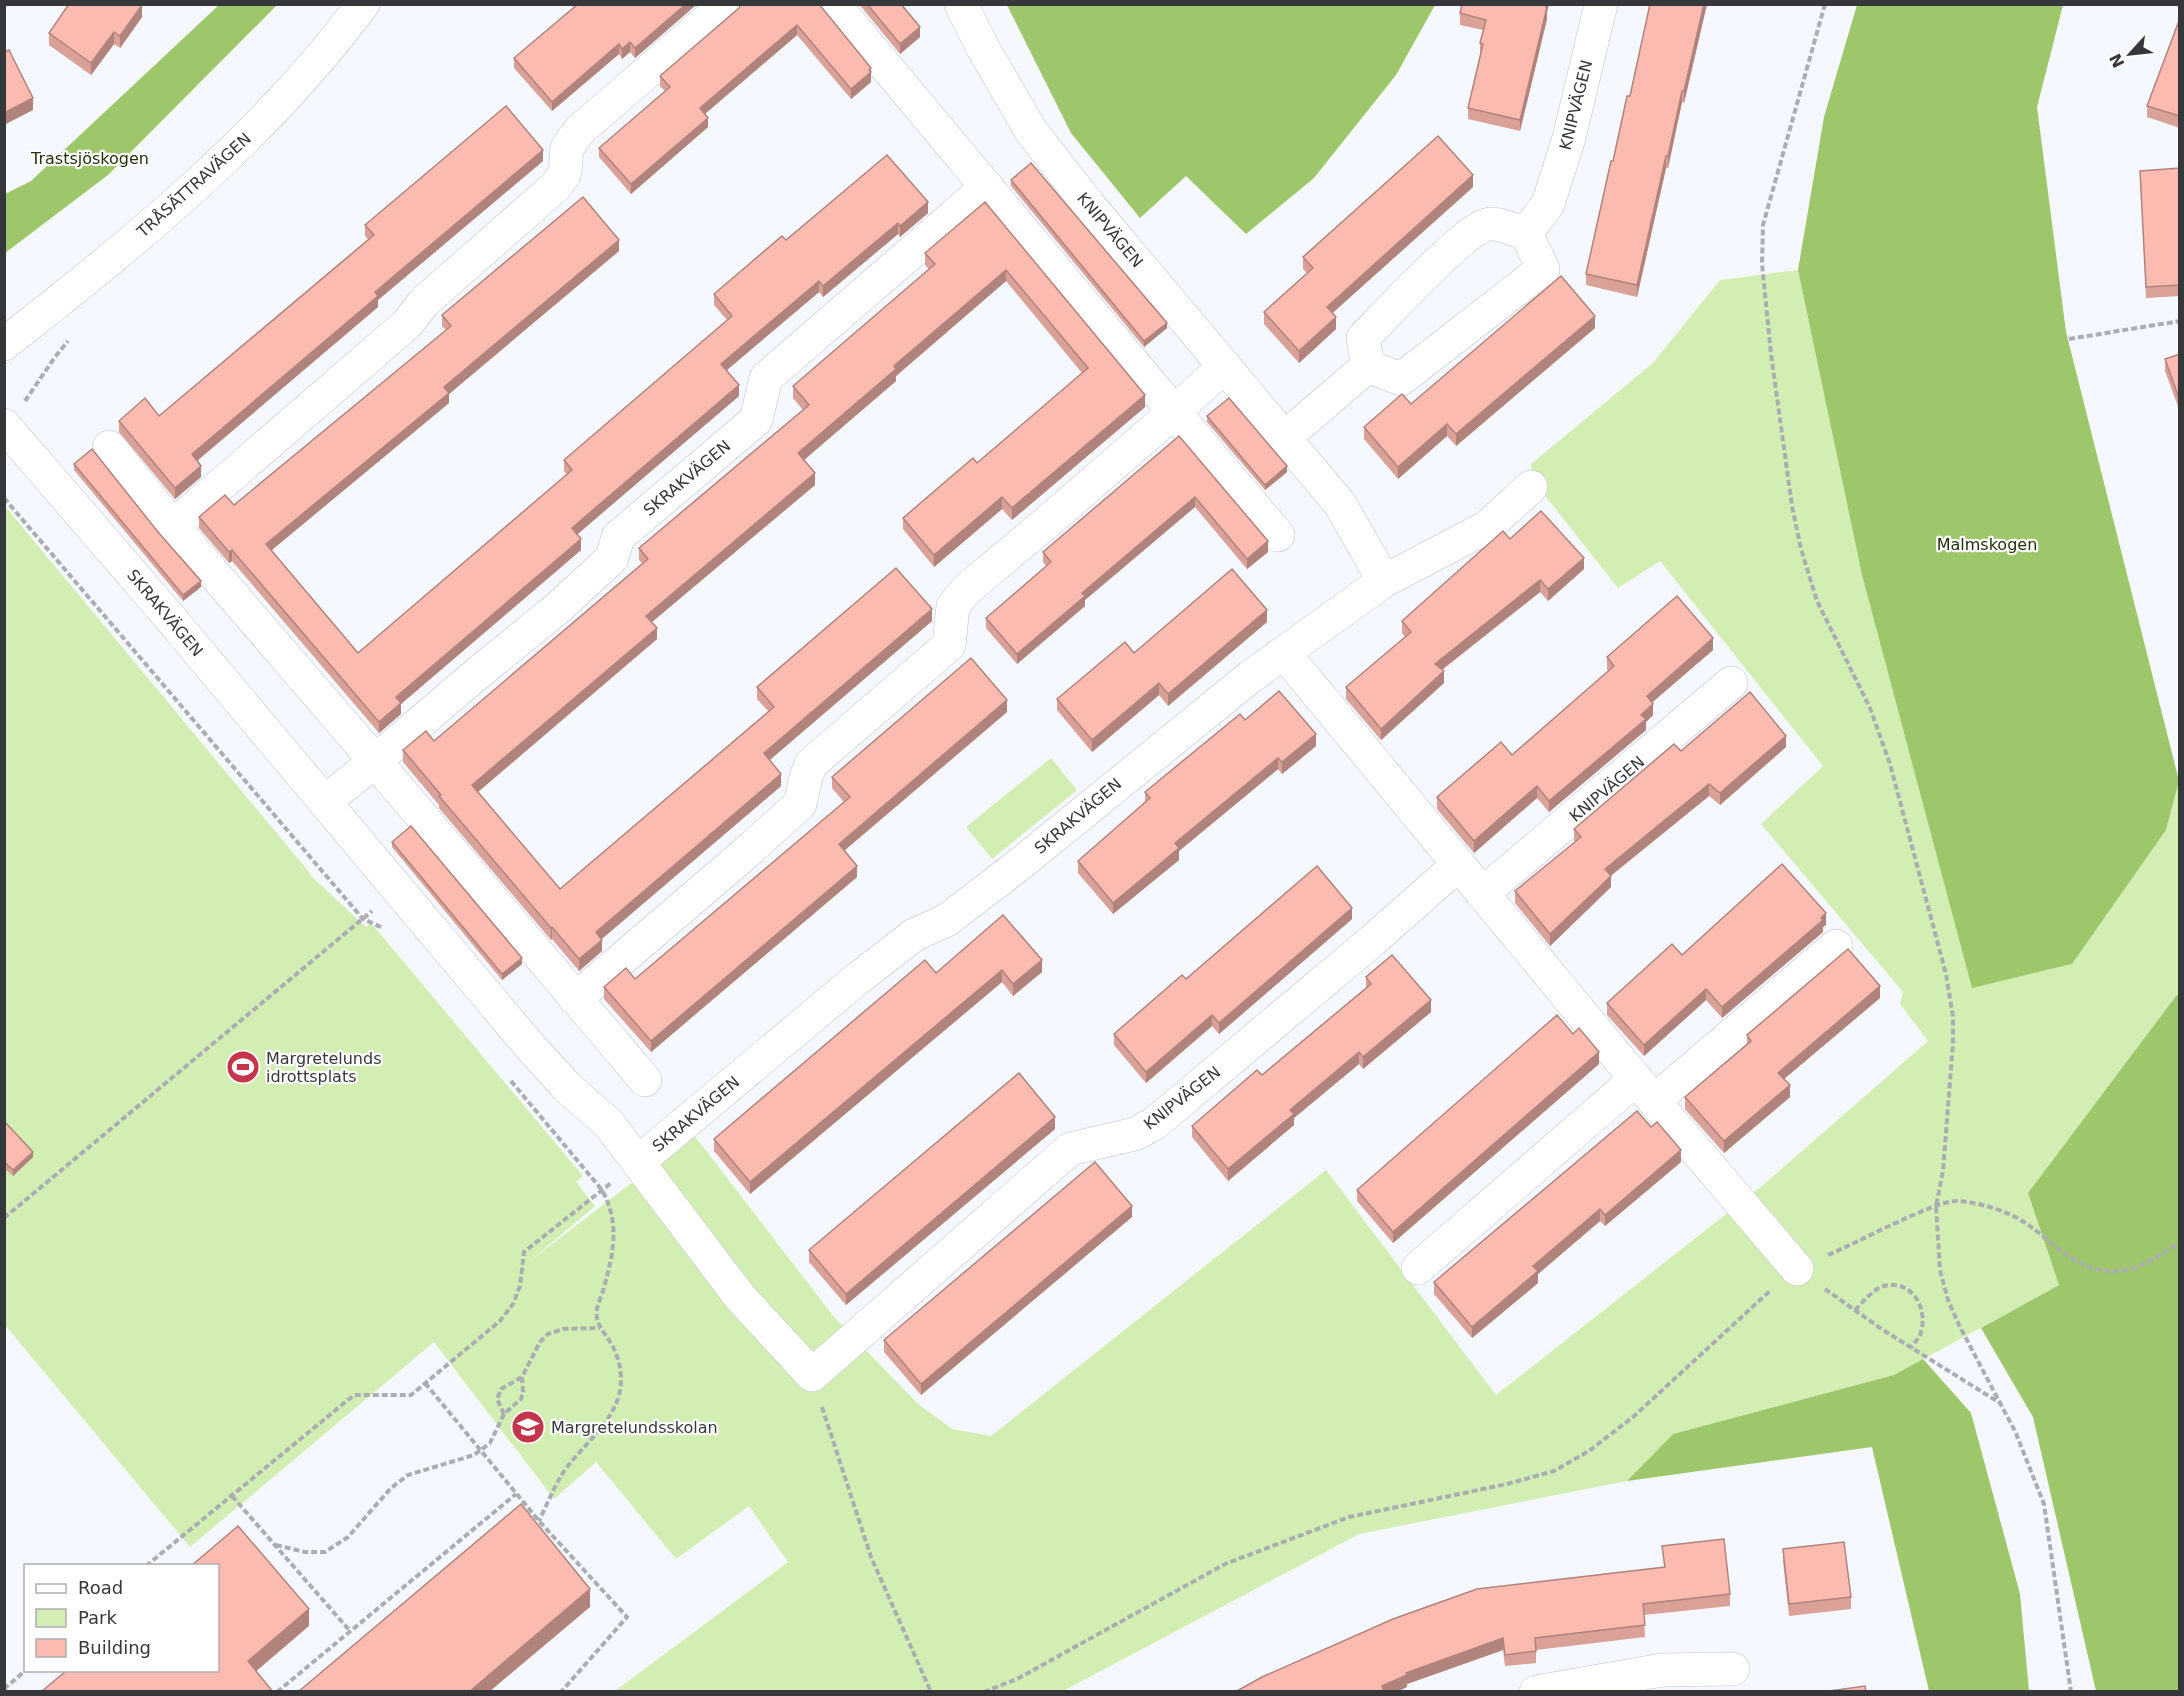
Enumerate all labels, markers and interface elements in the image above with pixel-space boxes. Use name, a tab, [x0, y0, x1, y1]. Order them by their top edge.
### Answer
north arrow	[2100, 24, 2160, 84]
text: N	[2106, 50, 2129, 71]
street label: KNIPVÄGEN	[1556, 58, 1596, 152]
street label: TRÅSÄTTRAVÄGEN	[132, 129, 255, 242]
park label: Trastsjöskogen	[30, 149, 149, 168]
street label: KNIPVÄGEN	[1073, 189, 1147, 271]
street label: SKRAKVÄGEN	[640, 436, 734, 520]
park label: Malmskogen	[1937, 535, 2037, 554]
street label: SKRAKVÄGEN	[123, 566, 207, 660]
street label: KNIPVÄGEN	[1566, 752, 1648, 826]
street label: SKRAKVÄGEN	[1031, 774, 1125, 858]
sports icon: Margretelunds idrottsplats	[225, 1049, 261, 1085]
place label: Margretelunds idrottsplats	[266, 1049, 381, 1086]
street label: KNIPVÄGEN	[1140, 1062, 1224, 1134]
street label: SKRAKVÄGEN	[649, 1072, 743, 1156]
school or university icon: Margretelundsskolan	[510, 1409, 546, 1445]
place label: Margretelundsskolan	[551, 1418, 718, 1437]
legend	[24, 1564, 219, 1672]
text: Road	[78, 1577, 123, 1598]
text: Park	[78, 1607, 117, 1628]
text: Building	[78, 1637, 151, 1658]

